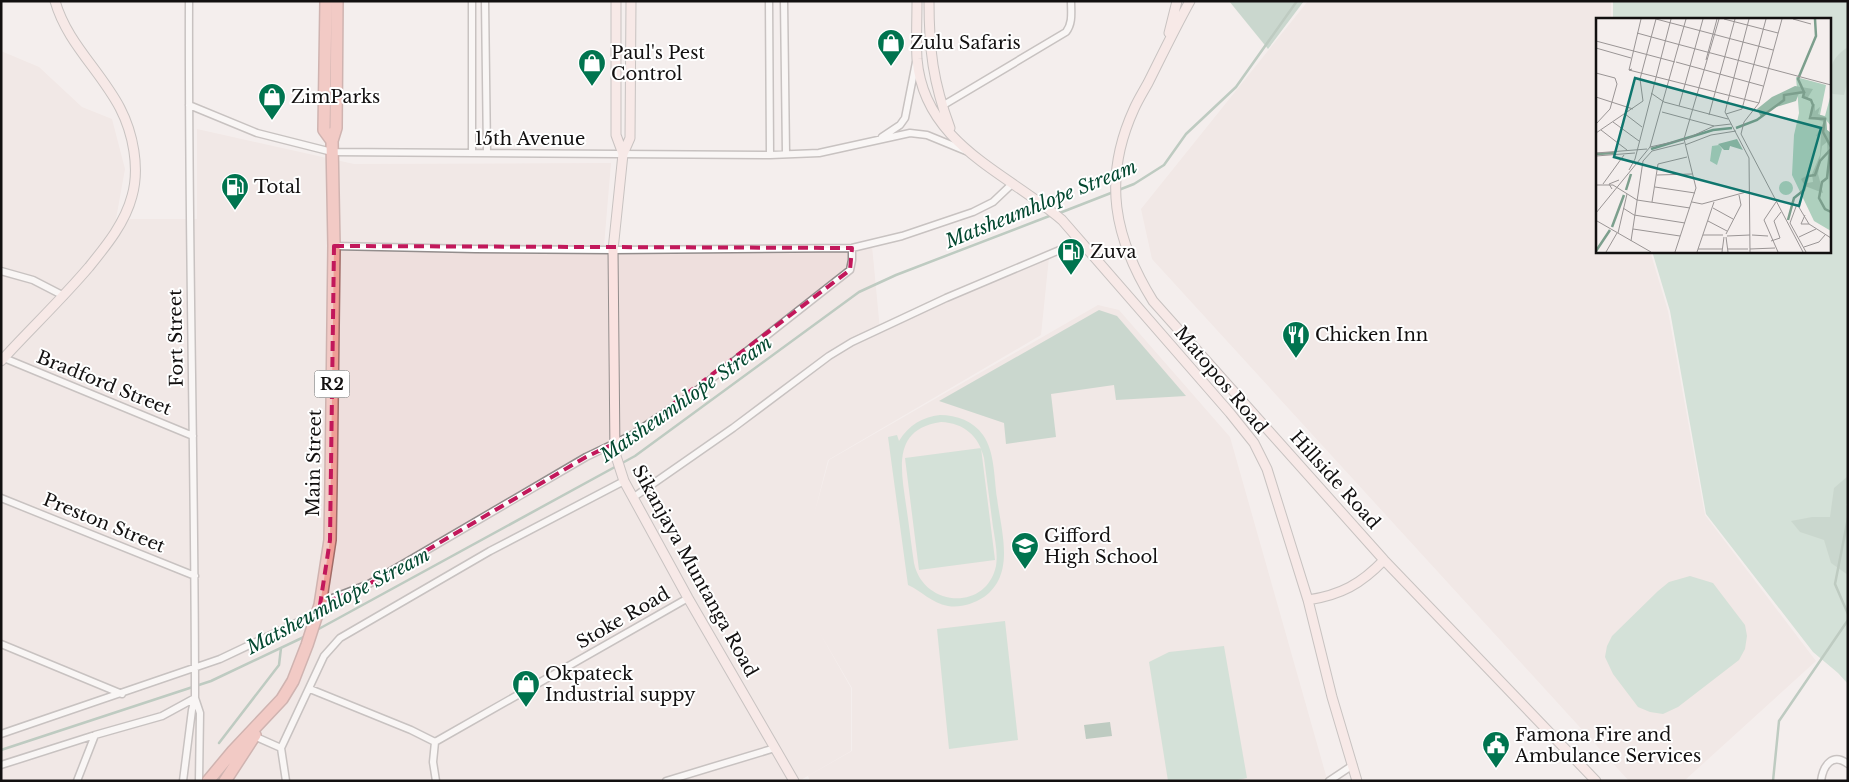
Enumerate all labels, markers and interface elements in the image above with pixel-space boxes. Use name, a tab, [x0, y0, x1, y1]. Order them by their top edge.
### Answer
inset map	[1596, 18, 1832, 252]
shop icon: Zulu Safaris	[876, 28, 906, 67]
place label: Zulu Safaris	[910, 32, 1021, 54]
place label: Paul's Pest Control	[611, 42, 705, 85]
shop icon: Paul's Pest Control	[577, 48, 607, 87]
shop icon: ZimParks	[257, 82, 287, 121]
place label: ZimParks	[291, 86, 380, 108]
street label: 15th Avenue	[475, 128, 585, 150]
water label: Matsheumhlope Stream	[941, 155, 1141, 253]
fuel station icon: Total	[220, 172, 250, 211]
place label: Total	[254, 176, 301, 198]
fuel station icon: Zuva	[1056, 237, 1086, 276]
place label: Zuva	[1090, 241, 1137, 263]
street label: Fort Street	[164, 289, 188, 387]
restaurant icon: Chicken Inn	[1281, 320, 1311, 359]
street label: Matopos Road	[1170, 322, 1272, 438]
place label: Chicken Inn	[1315, 324, 1428, 346]
water label: Matsheumhlope Stream	[595, 331, 777, 468]
street label: Bradford Street	[33, 346, 175, 420]
road number: R2	[314, 370, 350, 398]
street label: Main Street	[302, 409, 326, 517]
street label: Hillside Road	[1285, 426, 1385, 534]
street label: Sikanjaya Muntanga Road	[627, 461, 763, 681]
street label: Preston Street	[40, 489, 168, 558]
place label: Gifford High School	[1044, 525, 1158, 568]
school or university icon: Gifford High School	[1010, 531, 1040, 570]
water label: Matsheumhlope Stream	[241, 543, 434, 660]
street label: Stoke Road	[573, 582, 673, 654]
place label: Okpateck Industrial suppy	[545, 663, 696, 706]
shop icon: Okpateck Industrial suppy	[511, 669, 541, 708]
place label: Famona Fire and Ambulance Services	[1514, 724, 1701, 767]
public building icon: Famona Fire and Ambulance Services	[1481, 730, 1511, 769]

